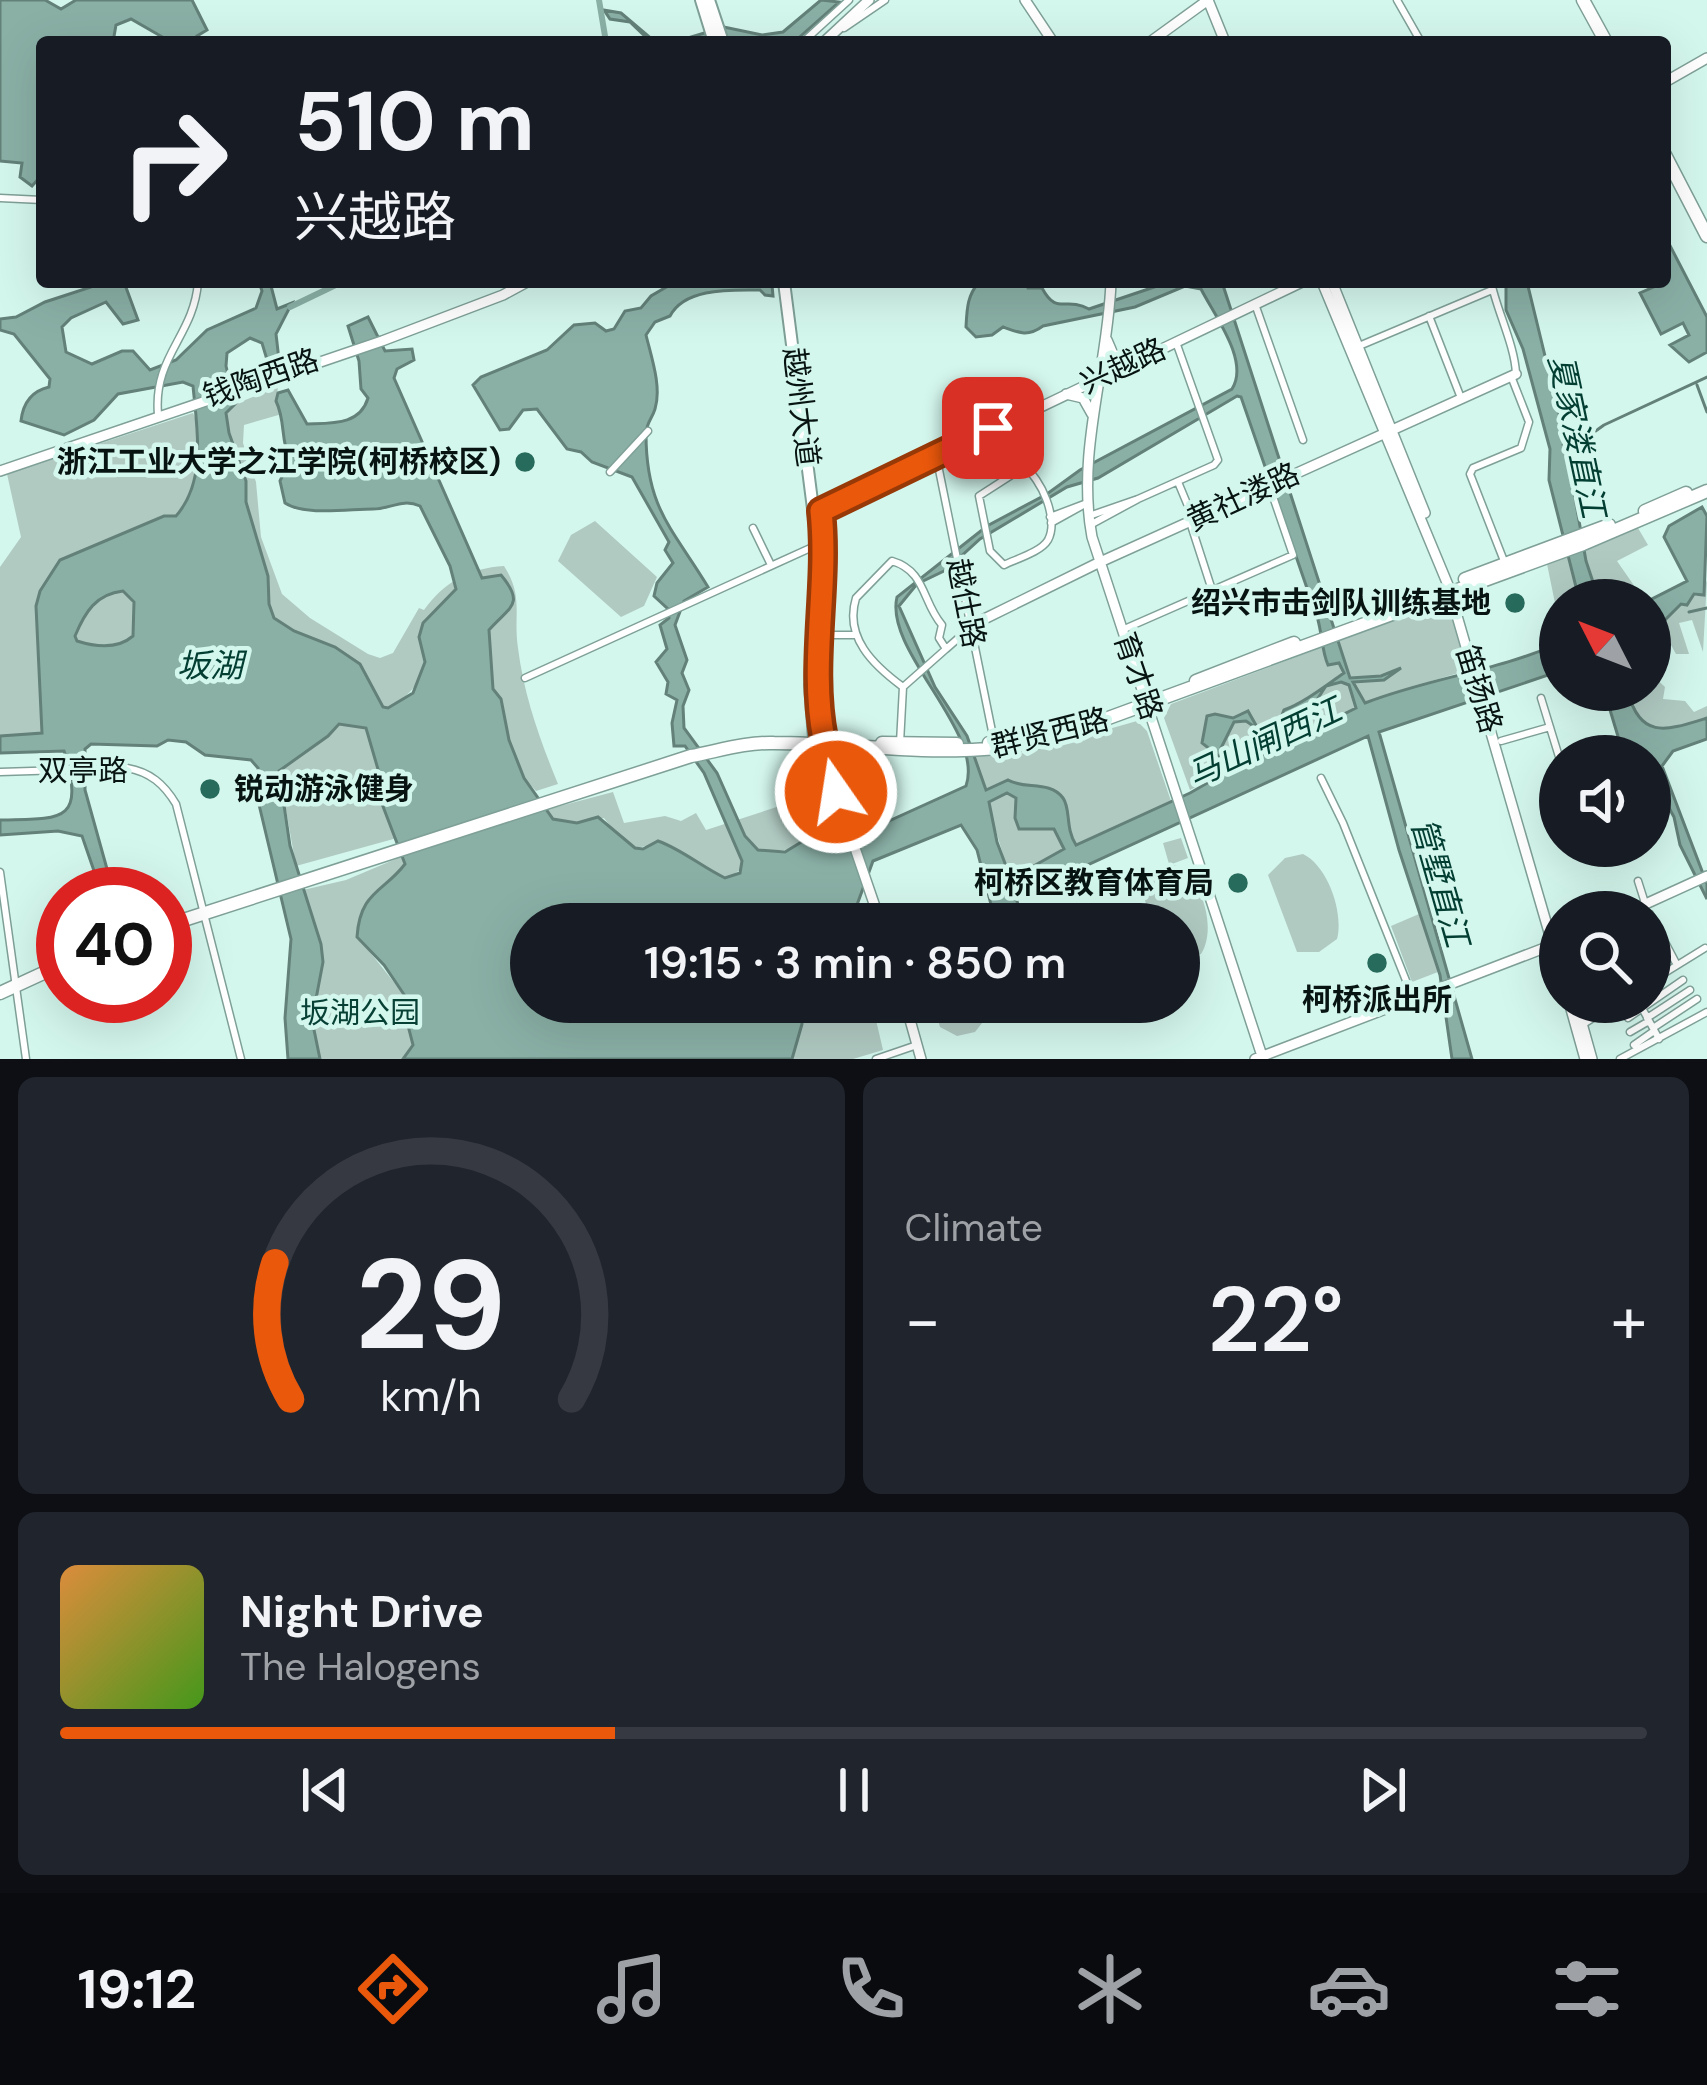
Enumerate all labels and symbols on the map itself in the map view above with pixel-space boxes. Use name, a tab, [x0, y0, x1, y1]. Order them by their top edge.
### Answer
street label: 兴越路	[1074, 329, 1172, 402]
street label: 钱陶西路	[198, 340, 324, 415]
street label: 越州大道	[775, 345, 828, 469]
water label: 夏家溇直江	[1539, 351, 1616, 524]
pin	[942, 377, 1044, 479]
place label: 浙江工业大学之江学院(柯桥校区)	[57, 442, 501, 481]
marker: 浙江工业大学之江学院(柯桥校区)	[512, 449, 538, 475]
street label: 黄社溇路	[1180, 454, 1305, 540]
street label: 越仕路	[939, 555, 994, 651]
north arrow	[1539, 579, 1671, 711]
place label: 绍兴市击剑队训练基地	[1191, 583, 1491, 622]
marker: 绍兴市击剑队训练基地	[1502, 590, 1528, 616]
street label: 育才路	[1105, 627, 1172, 725]
street label: 笛扬路	[1448, 640, 1511, 738]
water label: 坂湖	[177, 644, 248, 687]
water label: 马山闸西江	[1180, 687, 1351, 797]
street label: 群贤西路	[987, 699, 1113, 766]
position arrow	[773, 729, 899, 855]
street label: 双亭路	[38, 751, 128, 790]
place label: 锐动游泳健身	[234, 769, 414, 808]
marker: 锐动游泳健身	[197, 776, 223, 802]
water label: 管墅直江	[1402, 813, 1480, 954]
place label: 柯桥区教育体育局	[974, 863, 1214, 902]
speed limit sign: 40	[36, 867, 192, 1023]
marker: 柯桥区教育体育局	[1225, 870, 1251, 896]
marker: 柯桥派出所	[1364, 950, 1390, 976]
place label: 柯桥派出所	[1302, 980, 1452, 1019]
park label: 坂湖公园	[300, 993, 420, 1032]

